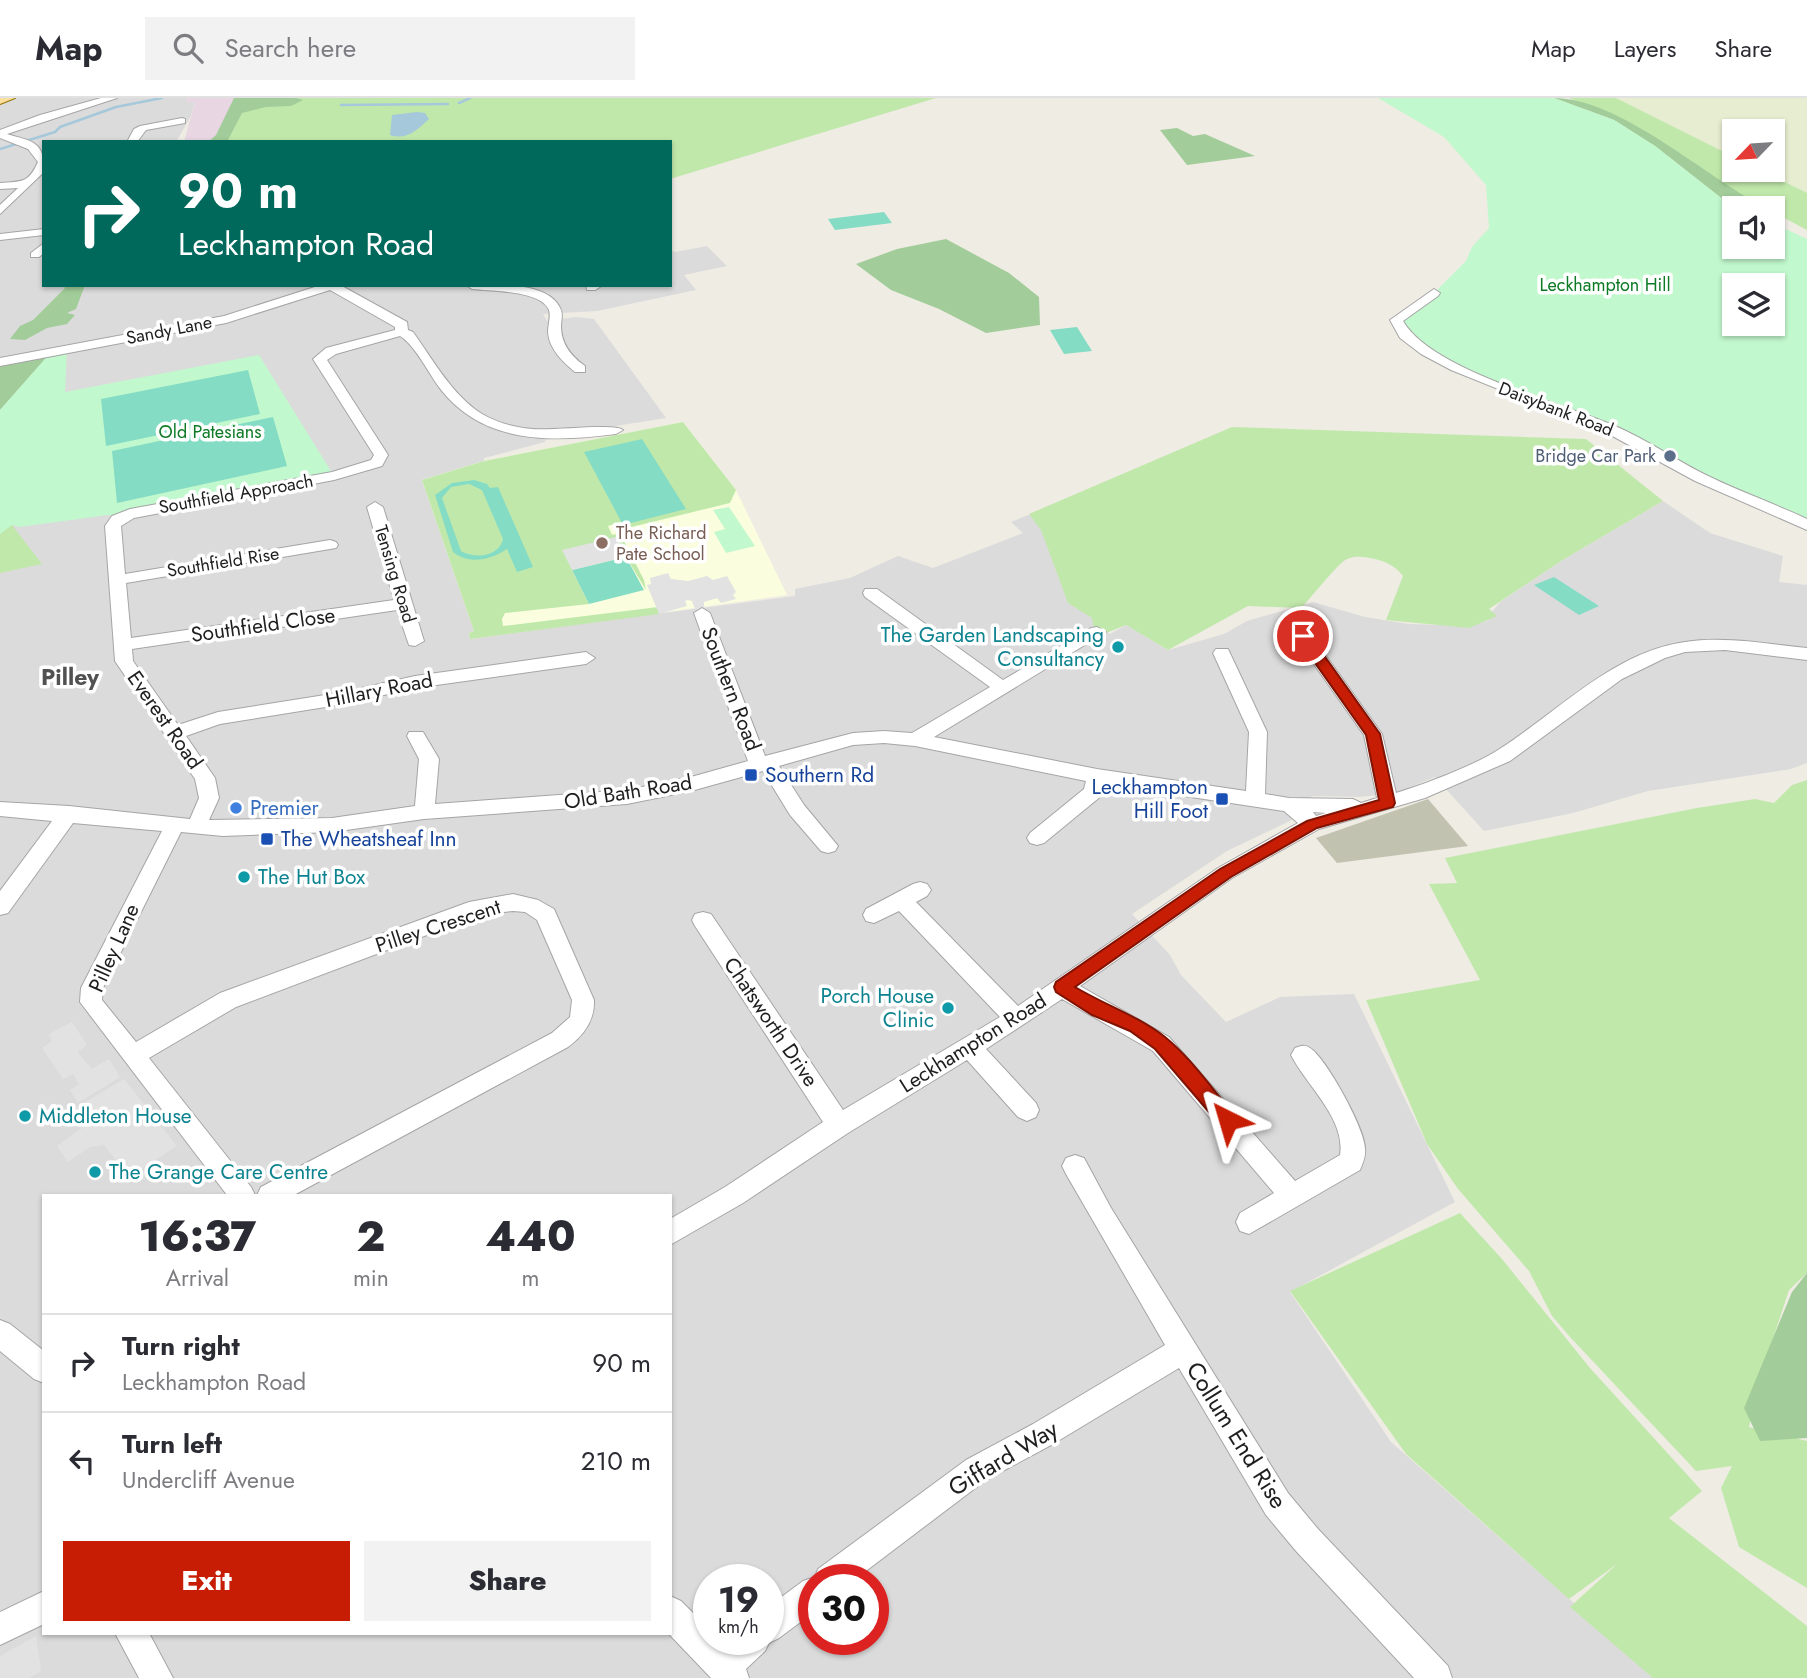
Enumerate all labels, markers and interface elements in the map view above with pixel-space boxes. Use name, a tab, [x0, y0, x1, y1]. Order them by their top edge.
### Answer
search box	[145, 17, 635, 80]
text: Map	[35, 25, 103, 72]
icon: search	[169, 29, 207, 67]
text: Search here	[225, 29, 356, 67]
text: Map	[1531, 31, 1576, 66]
text: Layers	[1614, 31, 1676, 66]
text: Share	[1714, 31, 1772, 66]
north arrow	[1722, 119, 1785, 182]
map controls	[1722, 119, 1785, 336]
text: 90 m	[178, 156, 298, 226]
icon: right	[63, 168, 154, 259]
button: sound	[1722, 196, 1785, 259]
text: Leckhampton Road	[178, 221, 434, 267]
park label: Leckhampton Hill	[1539, 272, 1671, 298]
button: layers	[1722, 273, 1785, 336]
street label: Sandy Lane	[124, 309, 214, 351]
street label: Daisybank Road	[1495, 375, 1617, 443]
park label: Old Patesians	[159, 419, 261, 445]
place label: Bridge Car Park	[1535, 443, 1656, 469]
marker: Bridge Car Park	[1662, 448, 1678, 464]
street label: Southfield Approach	[157, 468, 315, 520]
place label: The Richard Pate School	[616, 520, 706, 567]
street label: Tensing Road	[368, 522, 422, 626]
marker: The Richard Pate School	[594, 535, 610, 551]
street label: Southfield Rise	[165, 540, 281, 584]
street label: Southfield Close	[189, 600, 337, 650]
pin	[1273, 606, 1333, 666]
icon: arrive	[1284, 617, 1322, 655]
place label: The Garden Landscaping Consultancy	[881, 620, 1105, 674]
street label: Southern Road	[694, 623, 768, 755]
marker: The Garden Landscaping Consultancy	[1110, 639, 1126, 655]
district label: Pilley	[41, 660, 100, 694]
street label: Everest Road	[120, 665, 210, 775]
street label: Hillary Road	[323, 665, 435, 715]
place label: Southern Rd	[765, 760, 874, 790]
street label: Old Bath Road	[562, 767, 694, 817]
marker: Southern Rd	[743, 767, 759, 783]
place label: Leckhampton Hill Foot	[1091, 772, 1208, 826]
marker: Leckhampton Hill Foot	[1214, 791, 1230, 807]
place label: Premier	[250, 793, 319, 823]
marker: Premier	[228, 800, 244, 816]
place label: The Wheatsheaf Inn	[281, 824, 457, 854]
marker: The Wheatsheaf Inn	[259, 831, 275, 847]
place label: The Hut Box	[258, 862, 365, 892]
marker: The Hut Box	[236, 869, 252, 885]
street label: Pilley Crescent	[371, 892, 505, 960]
street label: Pilley Lane	[81, 899, 147, 997]
street label: Chatsworth Drive	[716, 951, 826, 1093]
place label: Porch House Clinic	[821, 981, 934, 1035]
street label: Leckhampton Road	[894, 986, 1052, 1100]
marker: Porch House Clinic	[940, 1000, 956, 1016]
position arrow	[1191, 1083, 1265, 1157]
place label: Middleton House	[39, 1101, 192, 1131]
marker: Middleton House	[17, 1108, 33, 1124]
place label: The Grange Care Centre	[109, 1157, 328, 1187]
marker: The Grange Care Centre	[87, 1164, 103, 1180]
text: 16:37	[139, 1206, 256, 1267]
text: 2	[357, 1206, 385, 1267]
text: 440	[485, 1206, 576, 1267]
text: Arrival	[166, 1261, 229, 1295]
text: min	[353, 1261, 389, 1295]
text: m	[521, 1261, 539, 1295]
text: Turn right	[122, 1327, 240, 1365]
icon: right	[63, 1344, 101, 1382]
text: 90 m	[592, 1344, 651, 1382]
street label: Collum End Rise	[1178, 1355, 1296, 1515]
text: Leckhampton Road	[122, 1365, 306, 1399]
street label: Giffard Way	[941, 1411, 1065, 1505]
text: Turn left	[122, 1425, 222, 1463]
icon: left	[63, 1442, 101, 1480]
text: 210 m	[581, 1442, 651, 1480]
text: Undercliff Avenue	[122, 1463, 295, 1497]
button: Exit	[63, 1541, 350, 1621]
button: Share	[364, 1541, 651, 1621]
speed limit sign: 30	[798, 1564, 889, 1655]
text: 19	[718, 1575, 759, 1625]
text: km/h	[718, 1614, 759, 1640]

